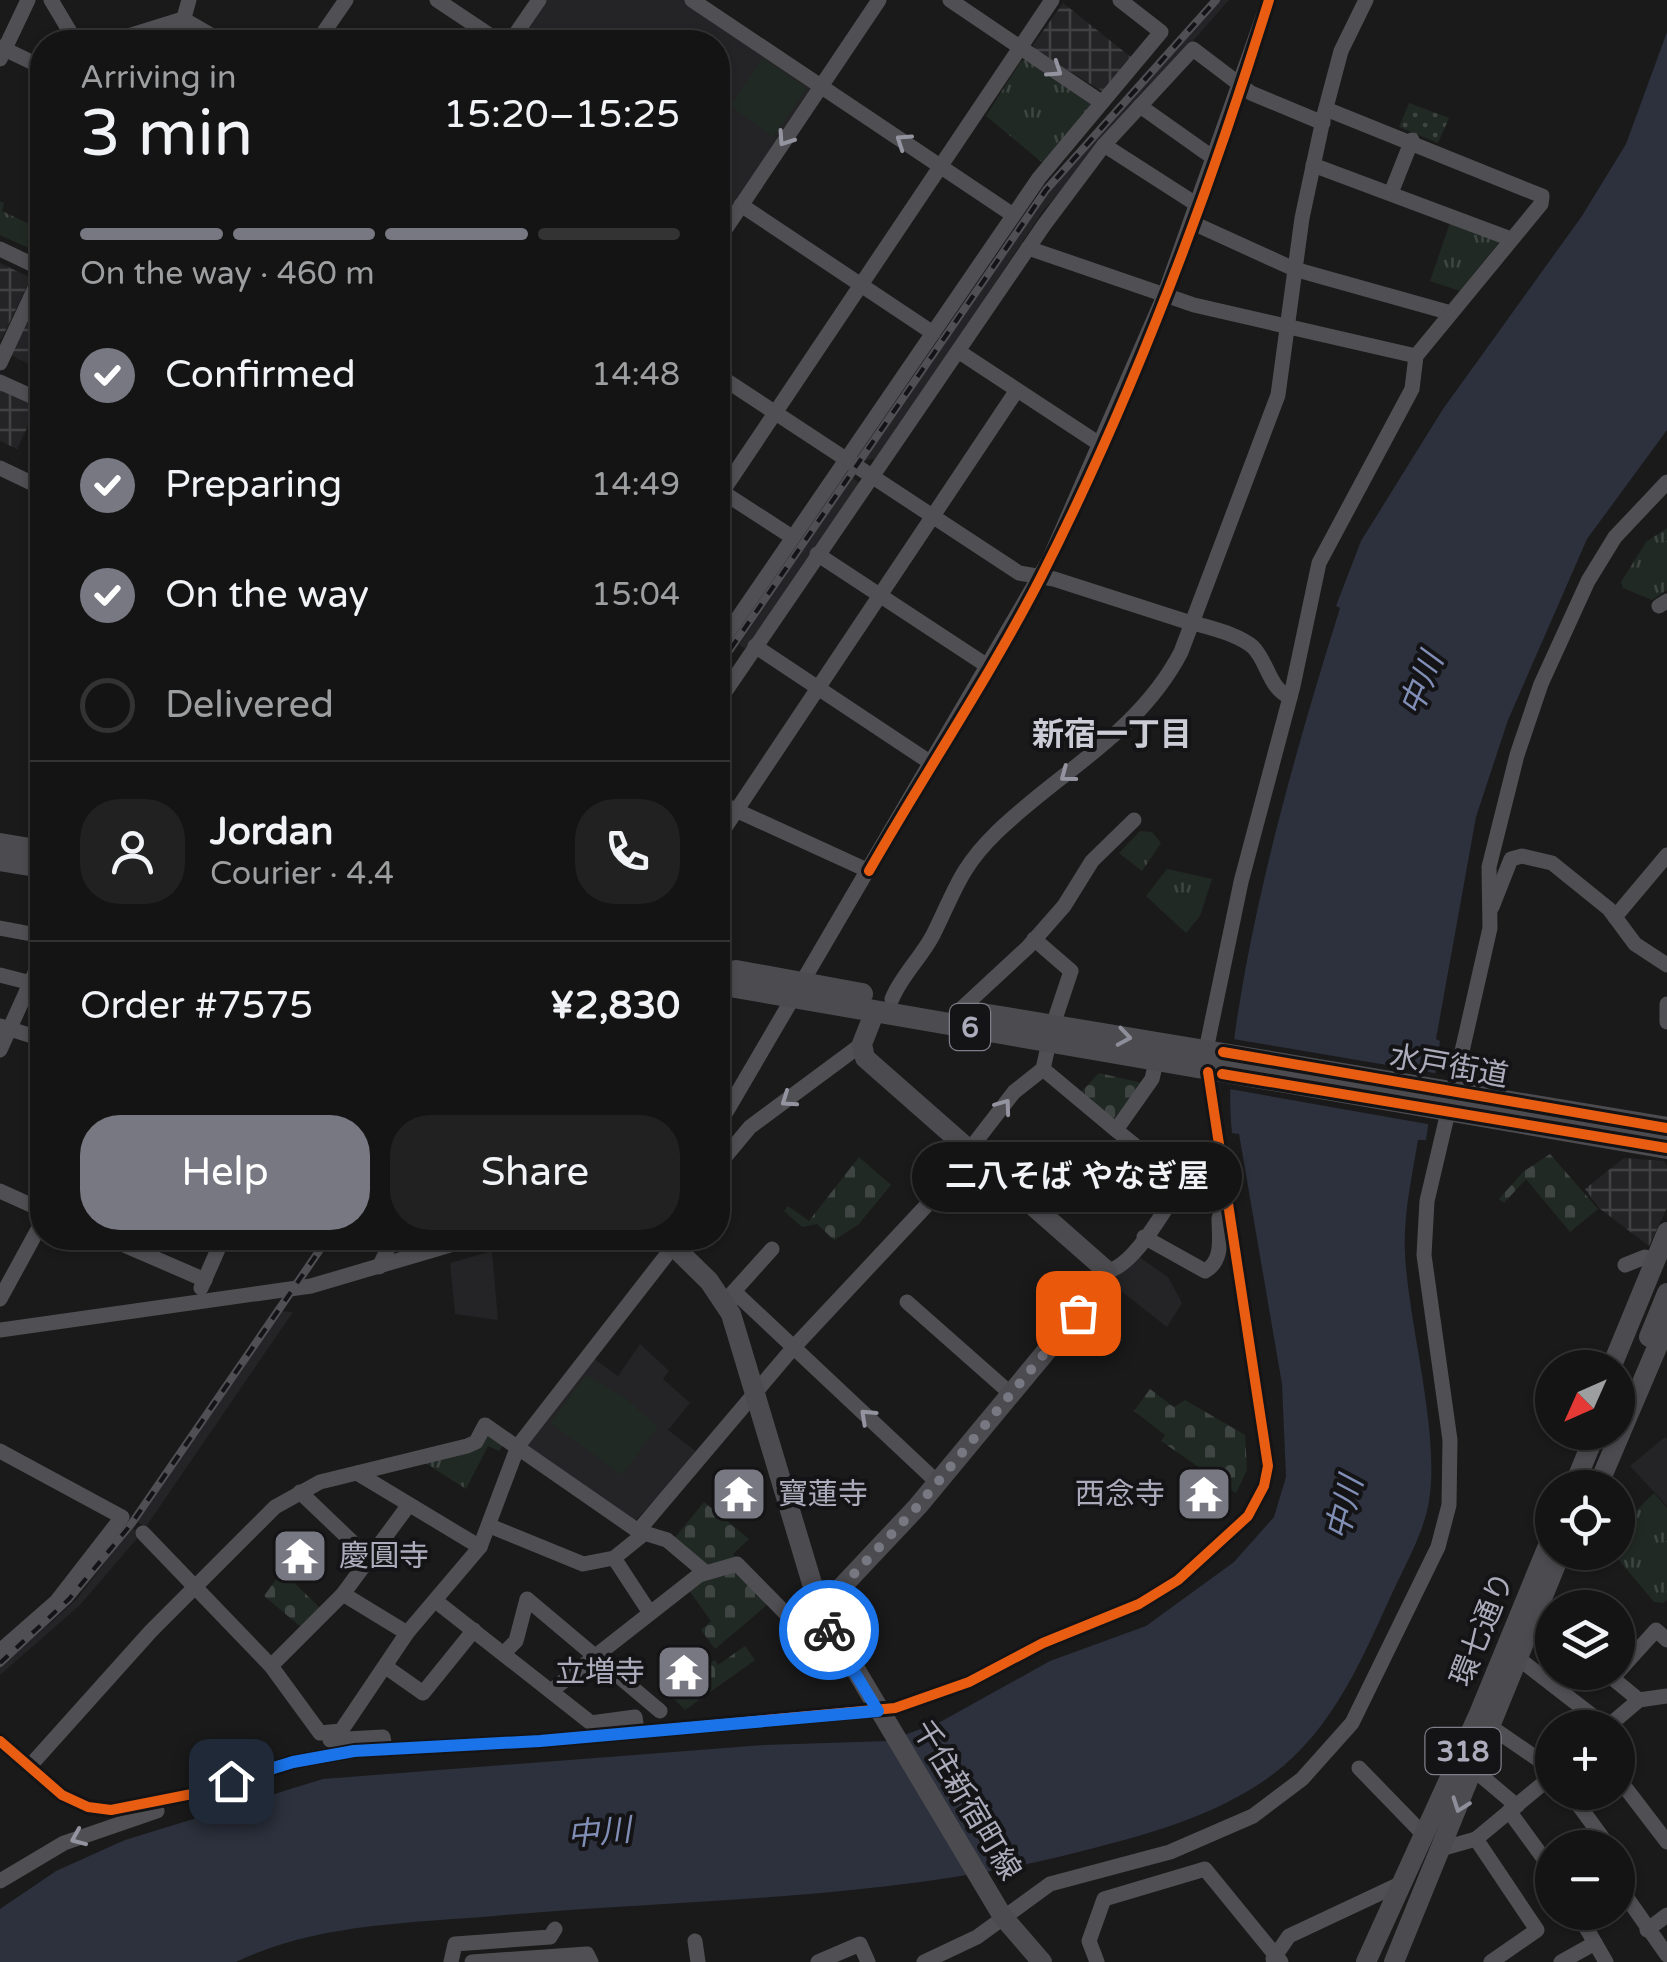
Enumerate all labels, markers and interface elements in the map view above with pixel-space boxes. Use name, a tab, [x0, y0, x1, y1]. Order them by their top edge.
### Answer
one-way arrow	[1043, 58, 1062, 76]
text: Arriving in	[80, 59, 237, 97]
text: 15:20–15:25	[443, 92, 680, 138]
text: 3 min	[80, 95, 253, 174]
one-way arrow	[779, 127, 797, 146]
one-way arrow	[895, 135, 914, 153]
text: On the way · 460 m	[80, 255, 375, 293]
icon: check	[80, 348, 135, 403]
text: Confirmed	[165, 352, 356, 398]
text: 14:48	[591, 356, 680, 394]
icon: check	[80, 458, 135, 513]
text: Preparing	[165, 462, 342, 508]
text: 14:49	[591, 466, 680, 504]
icon: check	[80, 568, 135, 623]
text: On the way	[165, 572, 369, 618]
text: 15:04	[591, 576, 680, 614]
water label: 中川	[1392, 645, 1453, 721]
text: Delivered	[165, 682, 334, 728]
district label: 新宿一丁目	[1032, 716, 1192, 754]
one-way arrow	[1060, 764, 1078, 781]
button: person	[80, 799, 185, 904]
button: phone	[575, 799, 680, 904]
text: Jordan	[210, 809, 333, 855]
text: Courier · 4.4	[210, 855, 394, 893]
text: Order #7575	[80, 983, 313, 1029]
text: ¥2,830	[550, 983, 680, 1029]
road number: 6	[950, 1004, 990, 1050]
one-way arrow	[1116, 1025, 1133, 1046]
street label: 水戸街道	[1387, 1038, 1511, 1095]
one-way arrow	[781, 1088, 800, 1106]
one-way arrow	[992, 1098, 1010, 1117]
button: Help	[80, 1115, 370, 1230]
button: Share	[390, 1115, 680, 1230]
callout: 二八そば やなぎ屋	[913, 1143, 1243, 1213]
text: 二八そば やなぎ屋	[945, 1158, 1209, 1196]
pin	[1036, 1271, 1121, 1356]
icon: bag	[1051, 1286, 1106, 1341]
north arrow	[1535, 1350, 1635, 1450]
map controls	[1535, 1350, 1635, 1930]
one-way arrow	[860, 1410, 878, 1428]
temple icon: 寶蓮寺	[709, 1464, 769, 1524]
temple icon: 西念寺	[1174, 1464, 1234, 1524]
water label: 中川	[1319, 1470, 1372, 1544]
button: locate	[1535, 1470, 1635, 1570]
place label: 寶蓮寺	[778, 1476, 868, 1513]
place label: 西念寺	[1075, 1476, 1165, 1513]
temple icon: 慶圓寺	[270, 1526, 330, 1586]
place label: 慶圓寺	[339, 1538, 429, 1575]
street label: 環七通り	[1443, 1567, 1522, 1692]
courier	[779, 1580, 879, 1680]
button: layers	[1535, 1590, 1635, 1690]
icon: bike	[802, 1603, 857, 1658]
temple icon: 立増寺	[654, 1642, 714, 1702]
place label: 立増寺	[555, 1654, 645, 1691]
button: +	[1535, 1710, 1635, 1810]
street label: 千住新宿町線	[904, 1714, 1029, 1887]
road number: 318	[1426, 1728, 1500, 1774]
pin	[189, 1739, 274, 1824]
icon: home	[204, 1754, 259, 1809]
one-way arrow	[1451, 1796, 1472, 1813]
water label: 中川	[566, 1811, 636, 1855]
one-way arrow	[70, 1826, 88, 1846]
button: −	[1535, 1830, 1635, 1930]

